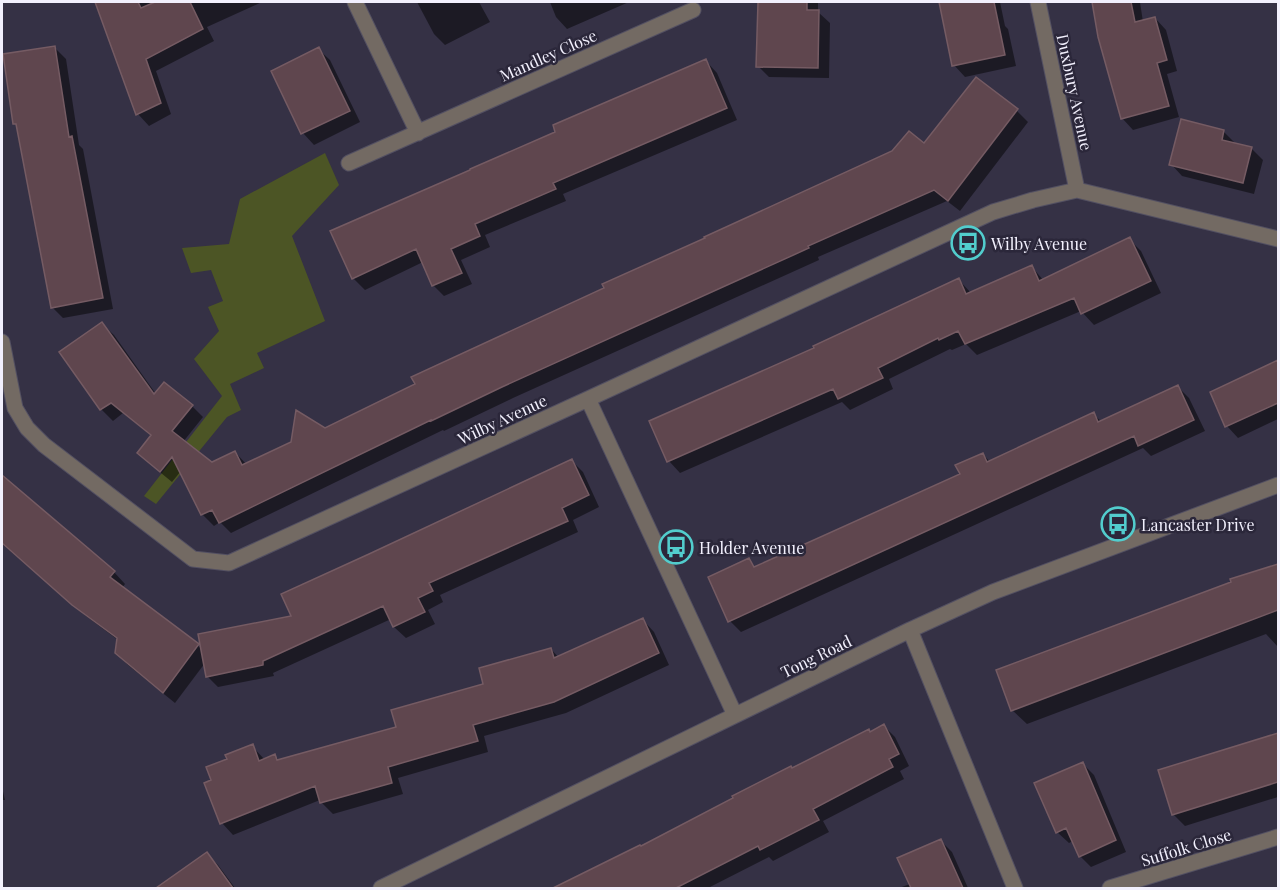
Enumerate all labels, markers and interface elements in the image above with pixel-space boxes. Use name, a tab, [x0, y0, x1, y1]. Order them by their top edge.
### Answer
street label: Mandley Close	[496, 24, 600, 86]
street label: Duxbury Avenue	[1052, 32, 1098, 152]
bus stop icon: Wilby Avenue	[950, 225, 986, 261]
place label: Wilby Avenue	[990, 233, 1087, 254]
street label: Wilby Avenue	[453, 389, 550, 449]
bus stop icon: Lancaster Drive	[1100, 506, 1136, 542]
place label: Lancaster Drive	[1141, 514, 1255, 535]
bus stop icon: Holder Avenue	[658, 529, 694, 565]
place label: Holder Avenue	[699, 537, 804, 558]
street label: Tong Road	[777, 630, 855, 682]
street label: Suffolk Close	[1138, 823, 1234, 871]

